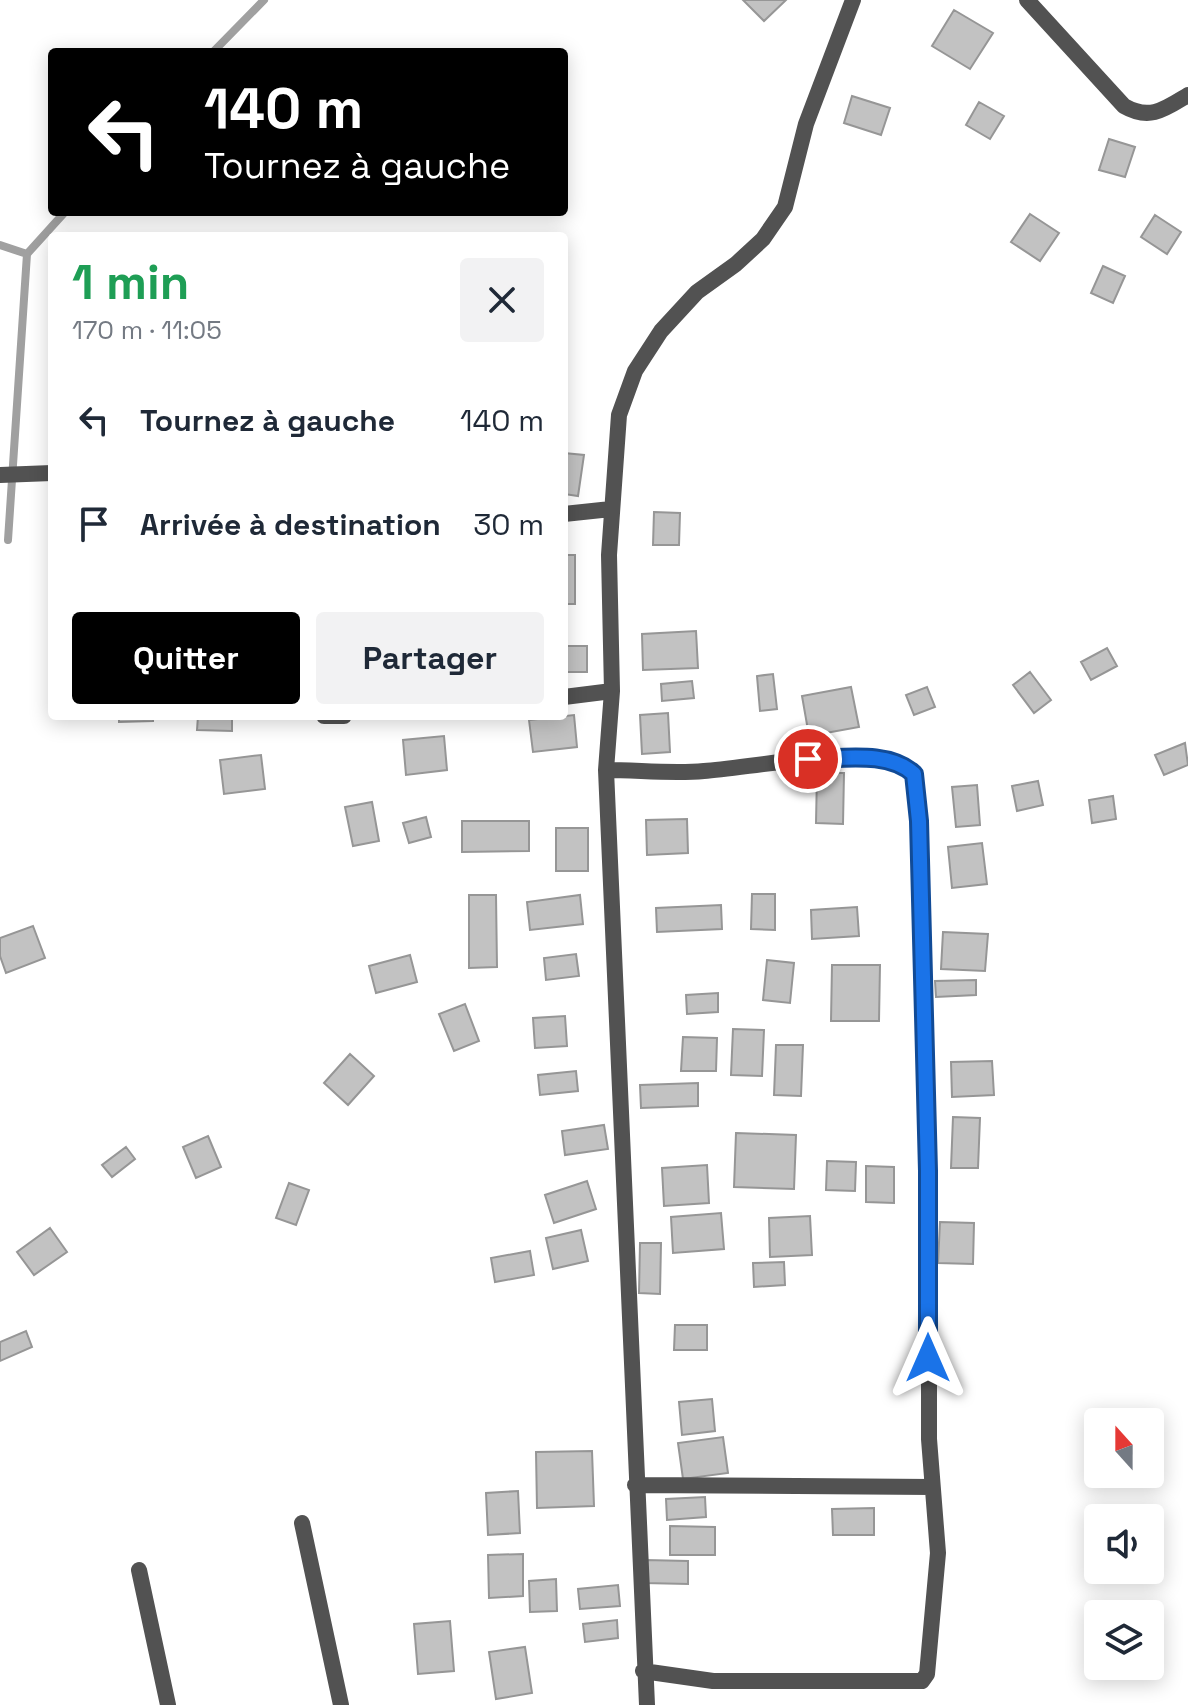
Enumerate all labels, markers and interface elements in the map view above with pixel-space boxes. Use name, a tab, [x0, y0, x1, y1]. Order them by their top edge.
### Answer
text: 140 m	[204, 73, 363, 144]
icon: left	[72, 80, 176, 184]
text: Tournez à gauche	[204, 143, 510, 189]
text: 1 min	[72, 252, 189, 313]
button: close	[460, 258, 544, 342]
text: 170 m · 11:05	[72, 313, 222, 347]
icon: left	[72, 398, 116, 442]
text: Tournez à gauche	[140, 401, 395, 440]
text: 140 m	[460, 401, 544, 440]
icon: arrive	[72, 502, 116, 546]
text: Arrivée à destination	[140, 505, 441, 544]
text: 30 m	[473, 505, 544, 544]
button: Quitter	[72, 612, 300, 704]
button: Partager	[316, 612, 544, 704]
pin	[774, 725, 842, 793]
icon: arrive	[786, 737, 830, 781]
position arrow	[886, 1316, 970, 1400]
north arrow	[1084, 1408, 1164, 1488]
map controls	[1084, 1408, 1164, 1680]
button: sound	[1084, 1504, 1164, 1584]
button: layers	[1084, 1600, 1164, 1680]

